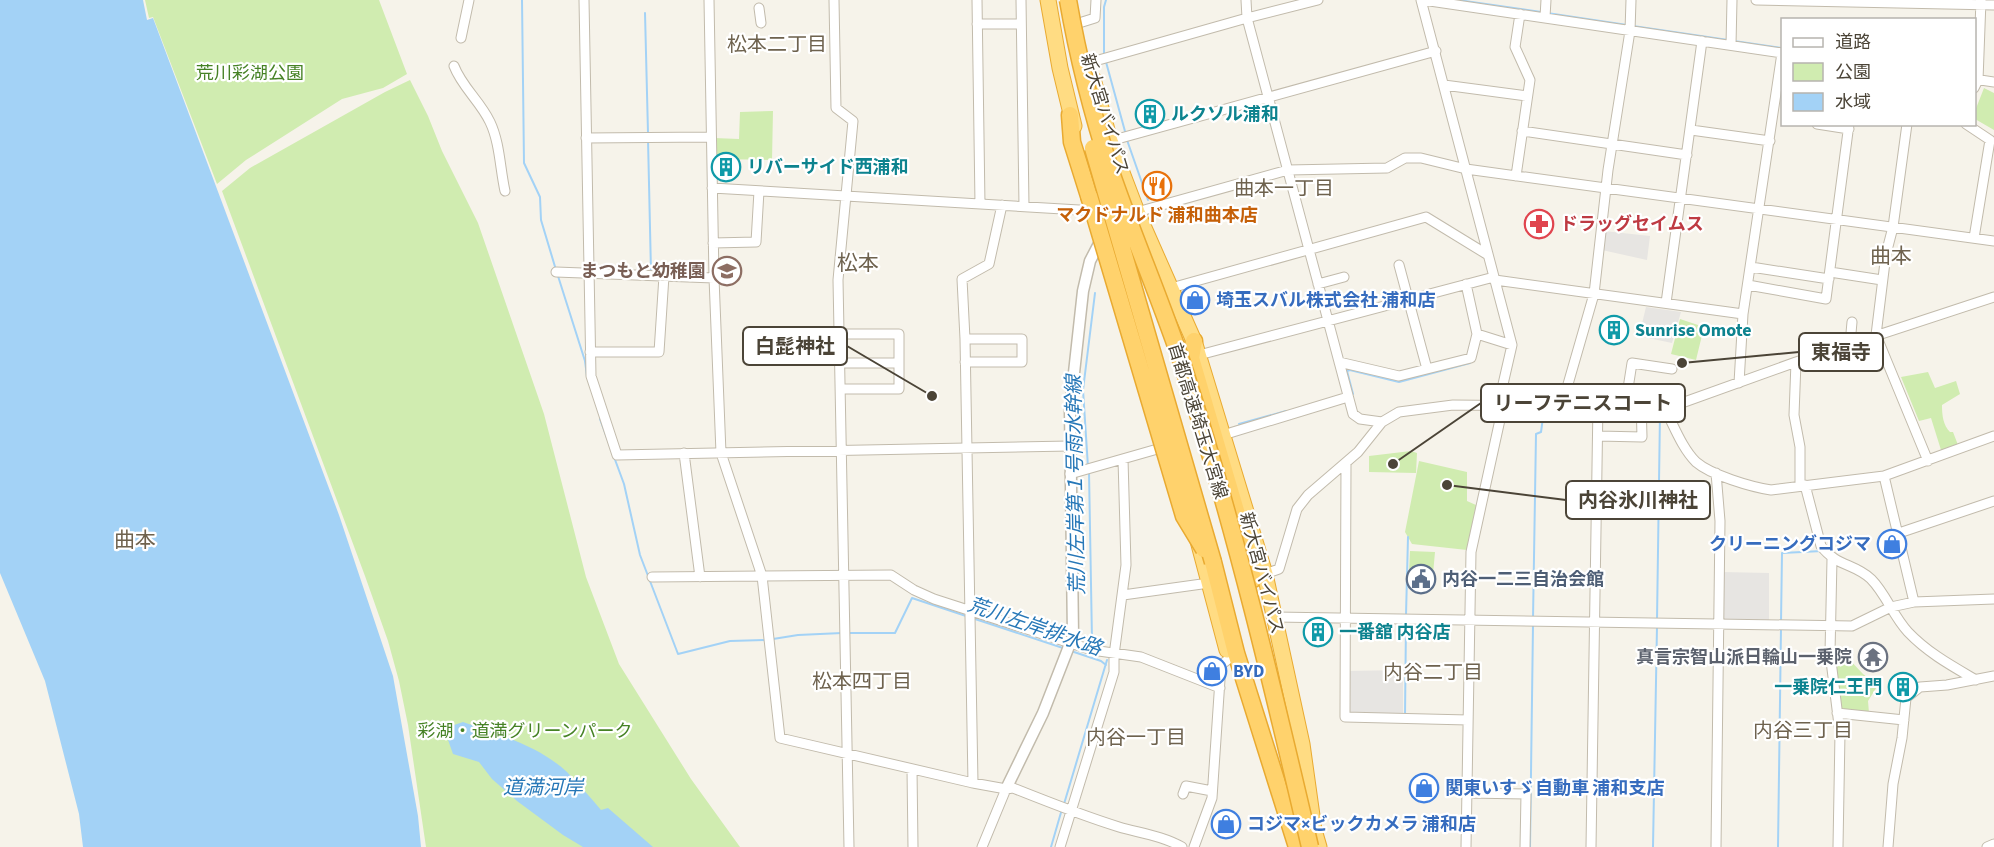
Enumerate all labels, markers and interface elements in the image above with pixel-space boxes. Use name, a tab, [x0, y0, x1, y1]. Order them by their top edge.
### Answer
legend	[1781, 18, 1976, 126]
text: 道路	[1835, 30, 1871, 55]
district label: 松本二丁目	[727, 31, 827, 59]
street label: 新大宮バイパス	[1074, 50, 1135, 178]
text: 公園	[1835, 60, 1871, 85]
park label: 荒川彩湖公園	[196, 61, 304, 86]
text: 水域	[1835, 90, 1871, 115]
building icon: ルクソル浦和	[1134, 98, 1166, 130]
place label: ルクソル浦和	[1171, 102, 1279, 127]
building icon: リバーサイド西浦和	[710, 151, 742, 183]
place label: リバーサイド西浦和	[747, 155, 909, 180]
restaurant icon: マクドナルド 浦和曲本店	[1141, 170, 1173, 202]
district label: 曲本一丁目	[1234, 175, 1334, 203]
place label: マクドナルド 浦和曲本店	[1056, 203, 1258, 228]
pharmacy icon: ドラッグセイムス	[1523, 208, 1555, 240]
place label: ドラッグセイムス	[1560, 212, 1704, 237]
district label: 曲本	[1870, 241, 1912, 271]
district label: 松本	[837, 248, 879, 278]
school or university icon: まつもと幼稚園	[711, 255, 743, 287]
place label: まつもと幼稚園	[580, 259, 706, 284]
shop icon: 埼玉スバル株式会社 浦和店	[1179, 284, 1211, 316]
place label: 埼玉スバル株式会社 浦和店	[1216, 288, 1436, 313]
building icon: Sunrise Omote	[1598, 314, 1630, 346]
place label: Sunrise Omote	[1635, 318, 1752, 343]
callout: 白髭神社	[743, 327, 847, 365]
text: 白髭神社	[755, 333, 835, 361]
callout: 東福寺	[1799, 333, 1883, 371]
text: 東福寺	[1811, 339, 1871, 367]
street label: 首都高速埼玉大宮線	[1162, 340, 1233, 502]
water label: 荒川左岸第１号雨水幹線	[1060, 372, 1092, 595]
callout: リーフテニスコート	[1481, 384, 1685, 422]
text: リーフテニスコート	[1494, 390, 1672, 418]
callout: 内谷氷川神社	[1566, 481, 1710, 519]
text: 内谷氷川神社	[1578, 487, 1698, 515]
street label: 新大宮バイパス	[1233, 509, 1290, 637]
district label: 曲本	[114, 525, 156, 555]
shop icon: クリーニングコジマ	[1876, 528, 1908, 560]
place label: クリーニングコジマ	[1709, 532, 1871, 557]
public building icon: 内谷一二三自治会館	[1405, 563, 1437, 595]
place label: 内谷一二三自治会館	[1442, 567, 1604, 592]
water label: 荒川左岸排水路	[964, 591, 1107, 664]
building icon: 一番舘 内谷店	[1302, 616, 1334, 648]
place label: 一番舘 内谷店	[1339, 620, 1451, 645]
temple icon: 真言宗智山派日輪山一乗院	[1857, 641, 1889, 673]
place label: 真言宗智山派日輪山一乗院	[1636, 645, 1852, 670]
shop icon: BYD	[1196, 655, 1228, 687]
place label: BYD	[1233, 659, 1264, 684]
district label: 内谷二丁目	[1383, 659, 1483, 687]
district label: 松本四丁目	[812, 668, 912, 696]
building icon: 一乗院仁王門	[1887, 671, 1919, 703]
place label: 一乗院仁王門	[1774, 675, 1882, 700]
district label: 内谷三丁目	[1753, 717, 1853, 745]
park label: 彩湖・道満グリーンパーク	[417, 719, 633, 744]
district label: 内谷一丁目	[1086, 724, 1186, 752]
shop icon: 関東いすゞ自動車 浦和支店	[1408, 772, 1440, 804]
water label: 道満河岸	[503, 774, 585, 802]
place label: 関東いすゞ自動車 浦和支店	[1445, 776, 1665, 801]
shop icon: コジマ×ビックカメラ 浦和店	[1210, 808, 1242, 840]
place label: コジマ×ビックカメラ 浦和店	[1247, 812, 1476, 837]

